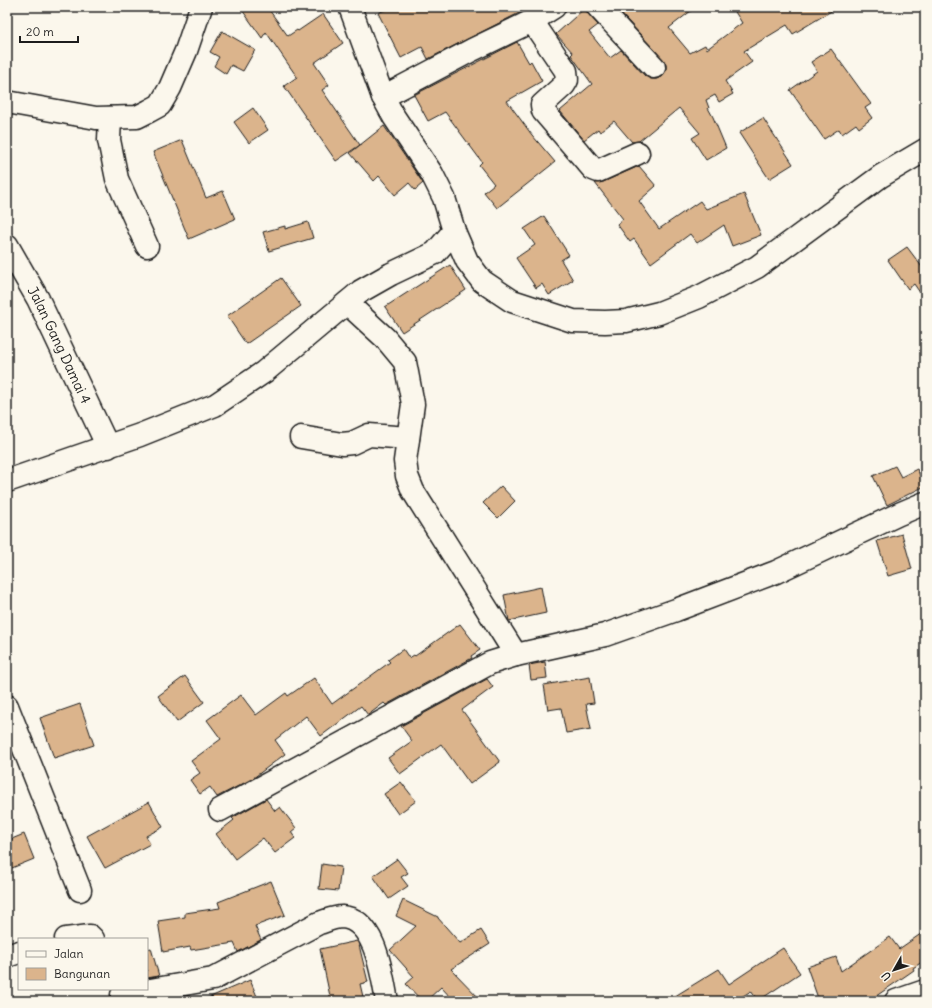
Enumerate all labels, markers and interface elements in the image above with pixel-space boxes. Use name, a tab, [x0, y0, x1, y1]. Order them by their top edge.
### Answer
scale bar	[20, 18, 78, 44]
text: 20 m	[26, 24, 54, 39]
street label: Jalan Gang Damai 4	[24, 283, 95, 407]
legend	[18, 938, 148, 990]
text: Jalan	[54, 946, 83, 961]
north arrow	[874, 950, 914, 990]
text: Bangunan	[54, 966, 110, 981]
text: U	[878, 969, 894, 984]

